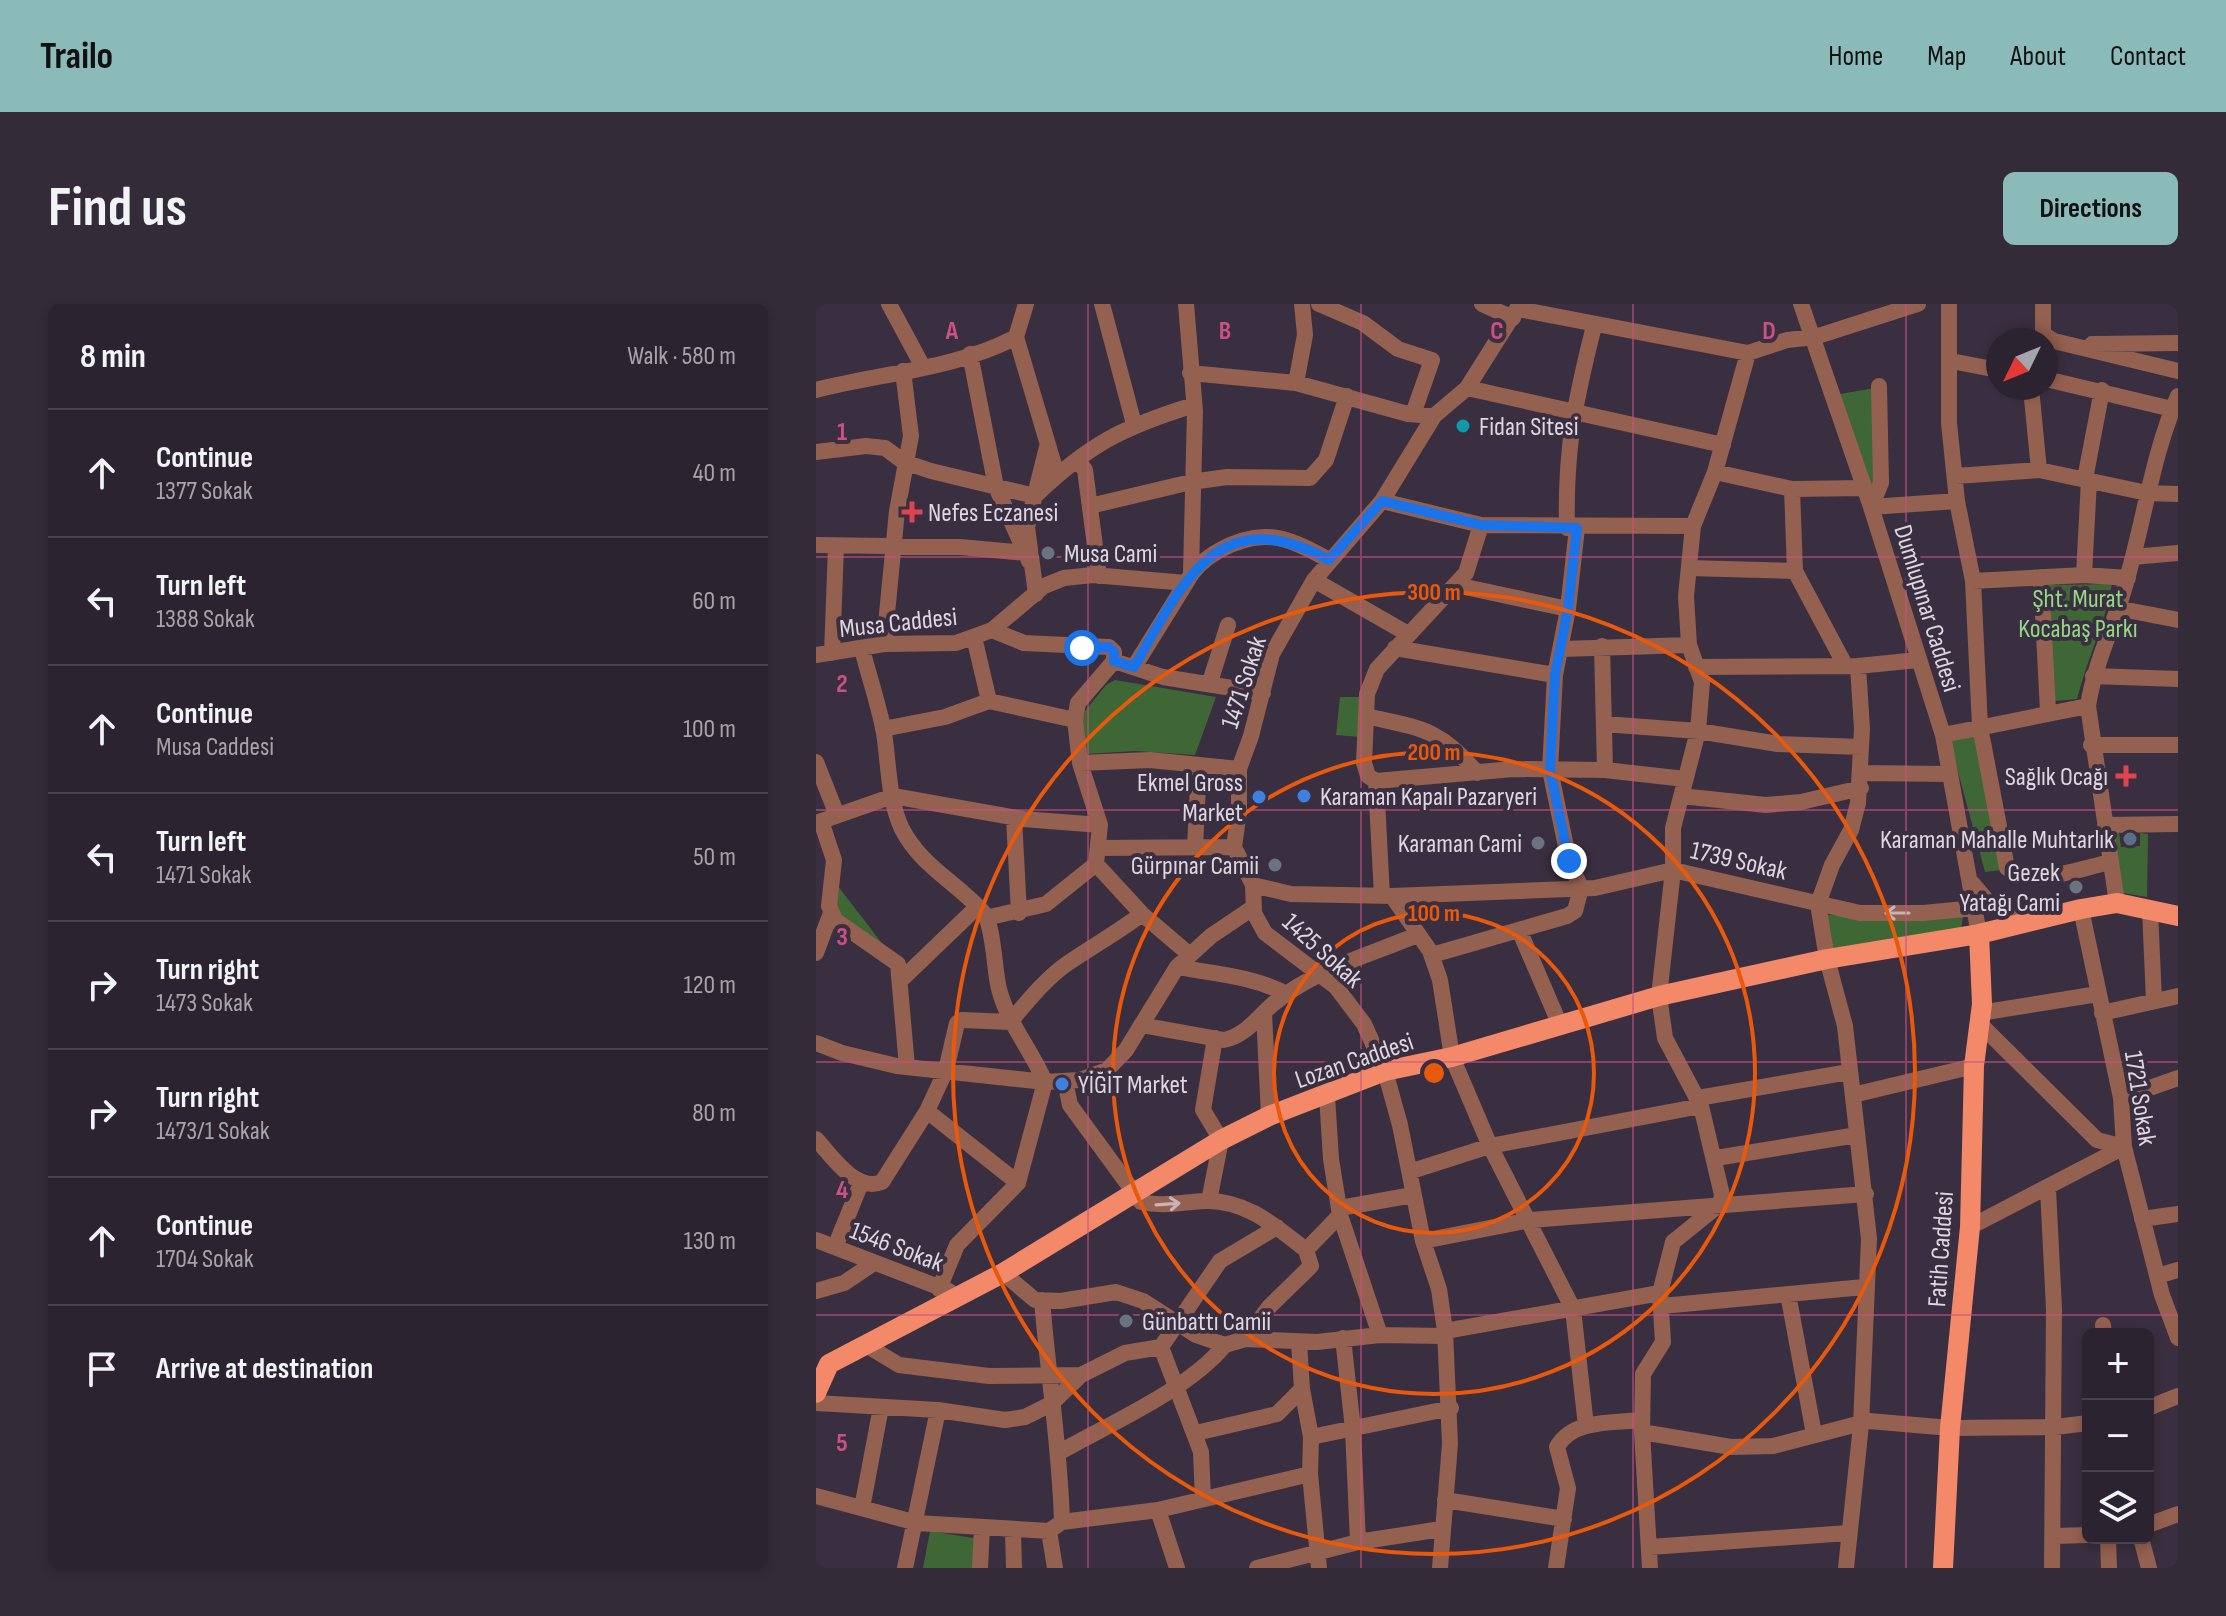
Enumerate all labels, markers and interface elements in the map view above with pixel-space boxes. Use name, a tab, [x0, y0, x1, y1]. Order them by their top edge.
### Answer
text: Trailo	[40, 34, 113, 79]
text: Home	[1828, 40, 1883, 73]
text: Map	[1927, 40, 1966, 73]
text: About	[2010, 40, 2066, 73]
text: Contact	[2110, 40, 2186, 73]
button: Directions	[2003, 172, 2178, 245]
text: Find us	[48, 175, 187, 242]
text: A	[945, 316, 959, 347]
text: B	[1219, 316, 1231, 347]
text: C	[1490, 316, 1504, 347]
text: D	[1762, 316, 1776, 347]
north arrow	[1986, 328, 2058, 400]
text: 8 min	[80, 336, 146, 377]
text: Walk · 580 m	[627, 341, 736, 372]
place label: Fidan Sitesi	[1479, 412, 1579, 443]
text: 1	[837, 417, 847, 448]
marker: Fidan Sitesi	[1454, 417, 1472, 435]
text: Continue	[156, 440, 253, 476]
icon: ahead	[80, 451, 124, 495]
text: 40 m	[693, 458, 736, 489]
text: 1377 Sokak	[156, 476, 253, 507]
place label: Nefes Eczanesi	[928, 498, 1058, 529]
marker: Nefes Eczanesi	[903, 503, 921, 521]
street label: Dumlupınar Caddesi	[1886, 521, 1967, 696]
place label: Musa Cami	[1064, 539, 1157, 570]
marker: Musa Cami	[1039, 544, 1057, 562]
text: Turn left	[156, 568, 246, 604]
text: 300 m	[1407, 578, 1461, 607]
icon: left	[80, 579, 124, 623]
park label: Şht. Murat Kocabaş Parkı	[2018, 584, 2138, 645]
text: 60 m	[692, 586, 736, 617]
street label: Musa Caddesi	[838, 602, 959, 645]
text: 1388 Sokak	[156, 604, 255, 635]
route start	[1064, 630, 1100, 666]
street label: 1471 Sokak	[1215, 632, 1274, 733]
text: 2	[836, 669, 848, 700]
text: Continue	[156, 696, 253, 732]
icon: ahead	[80, 707, 124, 751]
text: 100 m	[683, 714, 736, 745]
text: Musa Caddesi	[156, 732, 274, 763]
text: 200 m	[1407, 738, 1461, 767]
place label: Sağlık Ocağı	[2005, 762, 2108, 793]
marker: Sağlık Ocağı	[2115, 765, 2137, 787]
place label: Ekmel Gross Market	[1137, 768, 1243, 829]
place label: Karaman Kapalı Pazaryeri	[1320, 782, 1537, 813]
marker: Karaman Kapalı Pazaryeri	[1295, 787, 1313, 805]
marker: Ekmel Gross Market	[1250, 788, 1268, 806]
text: Turn left	[156, 824, 246, 860]
place label: Karaman Mahalle Muhtarlık	[1880, 825, 2114, 856]
place label: Karaman Cami	[1398, 829, 1522, 860]
marker: Karaman Mahalle Muhtarlık	[2121, 830, 2139, 848]
marker: Karaman Cami	[1529, 834, 1547, 852]
icon: left	[80, 835, 124, 879]
street label: 1739 Sokak	[1688, 835, 1790, 888]
text: 50 m	[693, 842, 736, 873]
route end	[1551, 843, 1587, 879]
place label: Gürpınar Camii	[1131, 851, 1259, 882]
marker: Gürpınar Camii	[1266, 856, 1284, 874]
place label: Gezek Yatağı Cami	[1959, 858, 2060, 919]
text: 1471 Sokak	[156, 860, 251, 891]
marker: Gezek Yatağı Cami	[2067, 878, 2085, 896]
text: 100 m	[1408, 899, 1460, 928]
one-way arrow	[1884, 905, 1911, 921]
street label: 1425 Sokak	[1276, 907, 1369, 995]
text: 3	[836, 922, 848, 953]
text: Turn right	[156, 952, 259, 988]
icon: right	[80, 963, 124, 1007]
text: 120 m	[683, 970, 736, 1001]
text: 1473 Sokak	[156, 988, 253, 1019]
street label: Lozan Caddesi	[1291, 1027, 1418, 1096]
street label: 1721 Sokak	[2117, 1049, 2162, 1148]
centre of rings	[1420, 1059, 1448, 1087]
place label: YİĞİT Market	[1078, 1070, 1188, 1101]
marker: YİĞİT Market	[1053, 1075, 1071, 1093]
text: Turn right	[156, 1080, 259, 1116]
icon: right	[80, 1091, 124, 1135]
text: 80 m	[692, 1098, 736, 1129]
text: 1473/1 Sokak	[156, 1116, 270, 1147]
text: 4	[836, 1175, 848, 1206]
street label: Fatih Caddesi	[1922, 1190, 1961, 1308]
one-way arrow	[1154, 1196, 1181, 1211]
text: Continue	[156, 1208, 253, 1244]
street label: 1546 Sokak	[845, 1215, 948, 1279]
icon: ahead	[80, 1219, 124, 1263]
text: 130 m	[684, 1226, 736, 1257]
text: 1704 Sokak	[156, 1244, 254, 1275]
place label: Günbattı Camii	[1142, 1307, 1271, 1338]
marker: Günbattı Camii	[1117, 1312, 1135, 1330]
map controls	[2082, 1328, 2154, 1544]
button: +	[2082, 1328, 2154, 1400]
icon: arrive	[80, 1347, 124, 1391]
text: Arrive at destination	[156, 1351, 373, 1387]
button: −	[2082, 1400, 2154, 1472]
text: 5	[836, 1428, 848, 1459]
button: layers	[2082, 1472, 2154, 1544]

